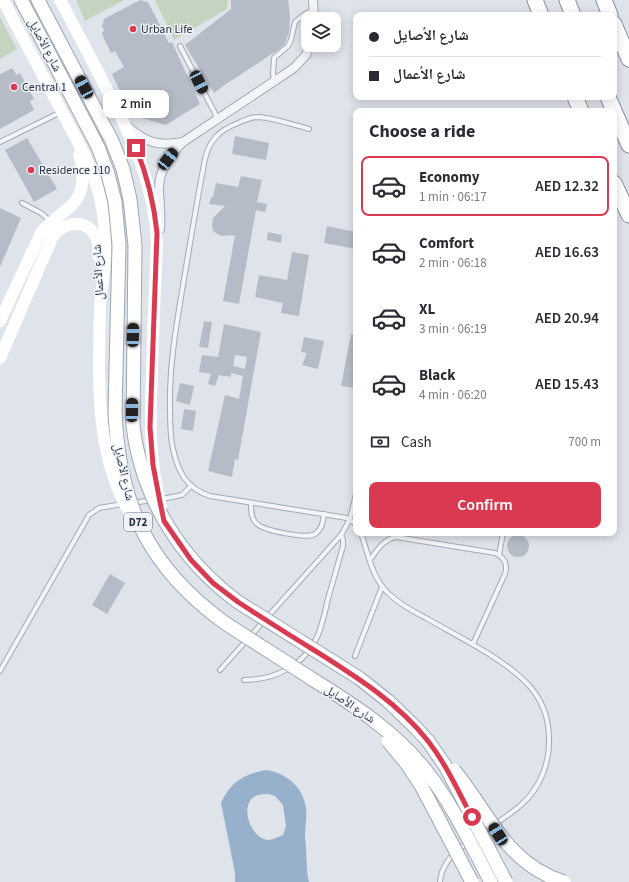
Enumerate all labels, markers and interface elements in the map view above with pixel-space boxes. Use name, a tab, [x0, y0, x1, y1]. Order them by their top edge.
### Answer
map controls	[301, 12, 341, 52]
button: layers	[301, 12, 341, 52]
street label: شارع الأصايل	[23, 16, 66, 75]
place label: Urban Life	[141, 21, 193, 38]
marker: Urban Life	[128, 24, 138, 34]
text: شارع الأصايل	[393, 25, 469, 46]
text: شارع الأعمال	[393, 64, 465, 85]
car	[188, 69, 210, 95]
car	[73, 74, 95, 100]
place label: Central 1	[22, 79, 67, 96]
marker: Central 1	[9, 82, 19, 92]
callout: 2 min	[103, 90, 169, 118]
text: 2 min	[121, 95, 151, 113]
text: Choose a ride	[369, 119, 475, 144]
route end	[127, 139, 145, 157]
car	[156, 146, 180, 172]
place label: Residence 110	[39, 162, 110, 179]
marker: Residence 110	[26, 165, 36, 175]
text: Economy	[419, 167, 480, 188]
icon: car	[371, 168, 407, 204]
text: AED 12.32	[535, 176, 599, 197]
text: 1 min · 06:17	[419, 188, 487, 206]
text: Comfort	[419, 233, 474, 254]
icon: car	[371, 234, 407, 270]
text: AED 16.63	[535, 242, 599, 263]
street label: شارع الأعمال	[89, 244, 108, 300]
text: 2 min · 06:18	[419, 254, 487, 272]
text: XL	[419, 299, 435, 320]
icon: car	[371, 300, 407, 336]
text: AED 20.94	[535, 308, 599, 329]
text: 3 min · 06:19	[419, 320, 487, 338]
car	[127, 323, 139, 347]
text: Black	[419, 365, 456, 386]
icon: car	[371, 366, 407, 402]
text: AED 15.43	[535, 374, 599, 395]
text: 4 min · 06:20	[419, 386, 487, 404]
car	[126, 398, 138, 422]
icon: cash	[369, 431, 391, 453]
text: Cash	[401, 432, 432, 453]
text: 700 m	[568, 433, 601, 451]
street label: شارع الأصايل	[109, 442, 138, 502]
button: Confirm	[369, 482, 601, 528]
road number: D72	[124, 513, 152, 531]
street label: شارع الأصايل	[321, 681, 379, 728]
route start	[463, 808, 481, 826]
car	[486, 821, 510, 847]

